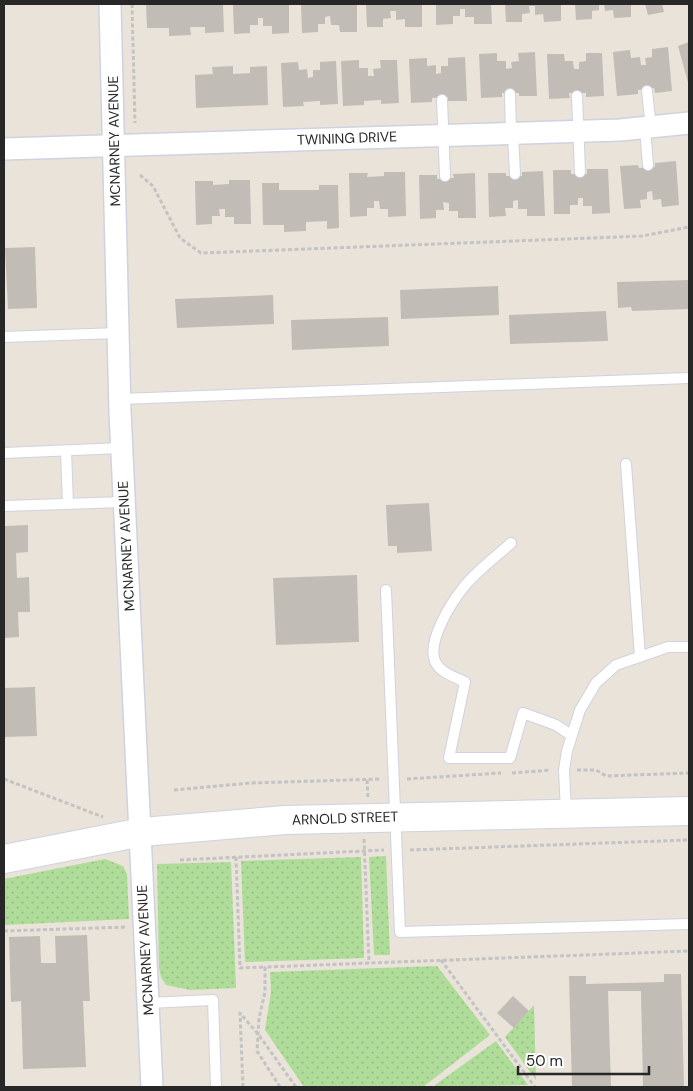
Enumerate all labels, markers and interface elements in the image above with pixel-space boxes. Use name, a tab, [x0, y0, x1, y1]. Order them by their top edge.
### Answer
street label: MCNARNEY AVENUE	[104, 76, 124, 206]
street label: TWINING DRIVE	[297, 127, 397, 149]
street label: MCNARNEY AVENUE	[114, 480, 138, 612]
street label: ARNOLD STREET	[291, 807, 399, 829]
street label: MCNARNEY AVENUE	[133, 884, 157, 1016]
scale bar	[518, 1044, 649, 1076]
text: 50 m	[526, 1051, 563, 1071]

